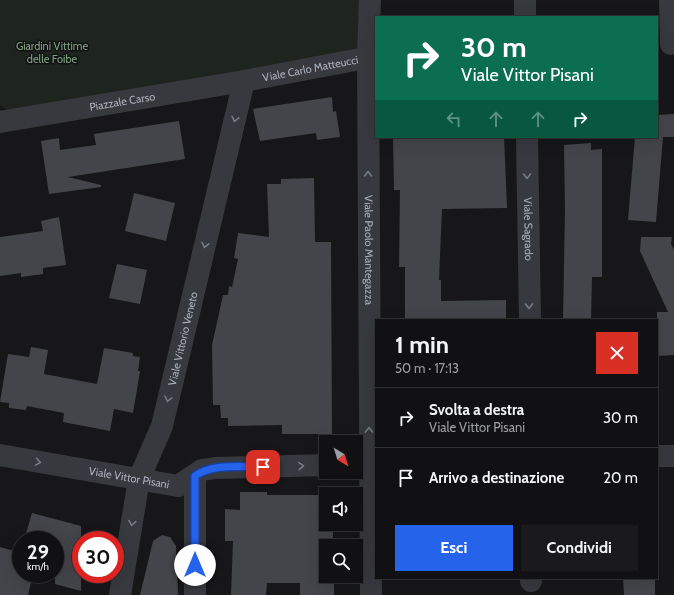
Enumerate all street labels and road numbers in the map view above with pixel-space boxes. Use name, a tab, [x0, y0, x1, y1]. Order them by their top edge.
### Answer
street label: Viale Carlo Matteucci	[261, 52, 359, 84]
street label: Piazzale Carso	[88, 89, 156, 114]
street label: Viale Paolo Mantegazza	[362, 195, 376, 306]
street label: Viale Sagrado	[521, 197, 536, 261]
street label: Viale Vittorio Veneto	[165, 290, 201, 387]
street label: Viale Vittor Pisani	[88, 464, 170, 491]

